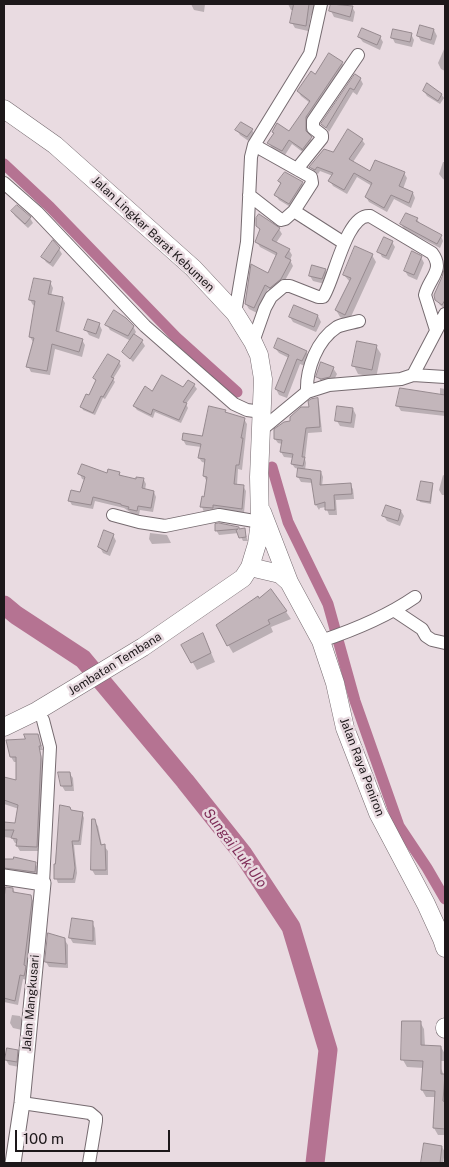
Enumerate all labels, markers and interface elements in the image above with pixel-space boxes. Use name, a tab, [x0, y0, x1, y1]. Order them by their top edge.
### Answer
street label: Jalan Lingkar Barat Kebumen	[89, 173, 217, 295]
street label: Jembatan Tembana	[66, 630, 164, 698]
street label: Jalan Raya Peniron	[337, 716, 387, 818]
water label: Sungai Luk Ulo	[200, 805, 270, 891]
street label: Jalan Mangkusari	[20, 954, 42, 1052]
scale bar	[18, 1120, 172, 1152]
text: 100 m	[23, 1130, 64, 1147]

